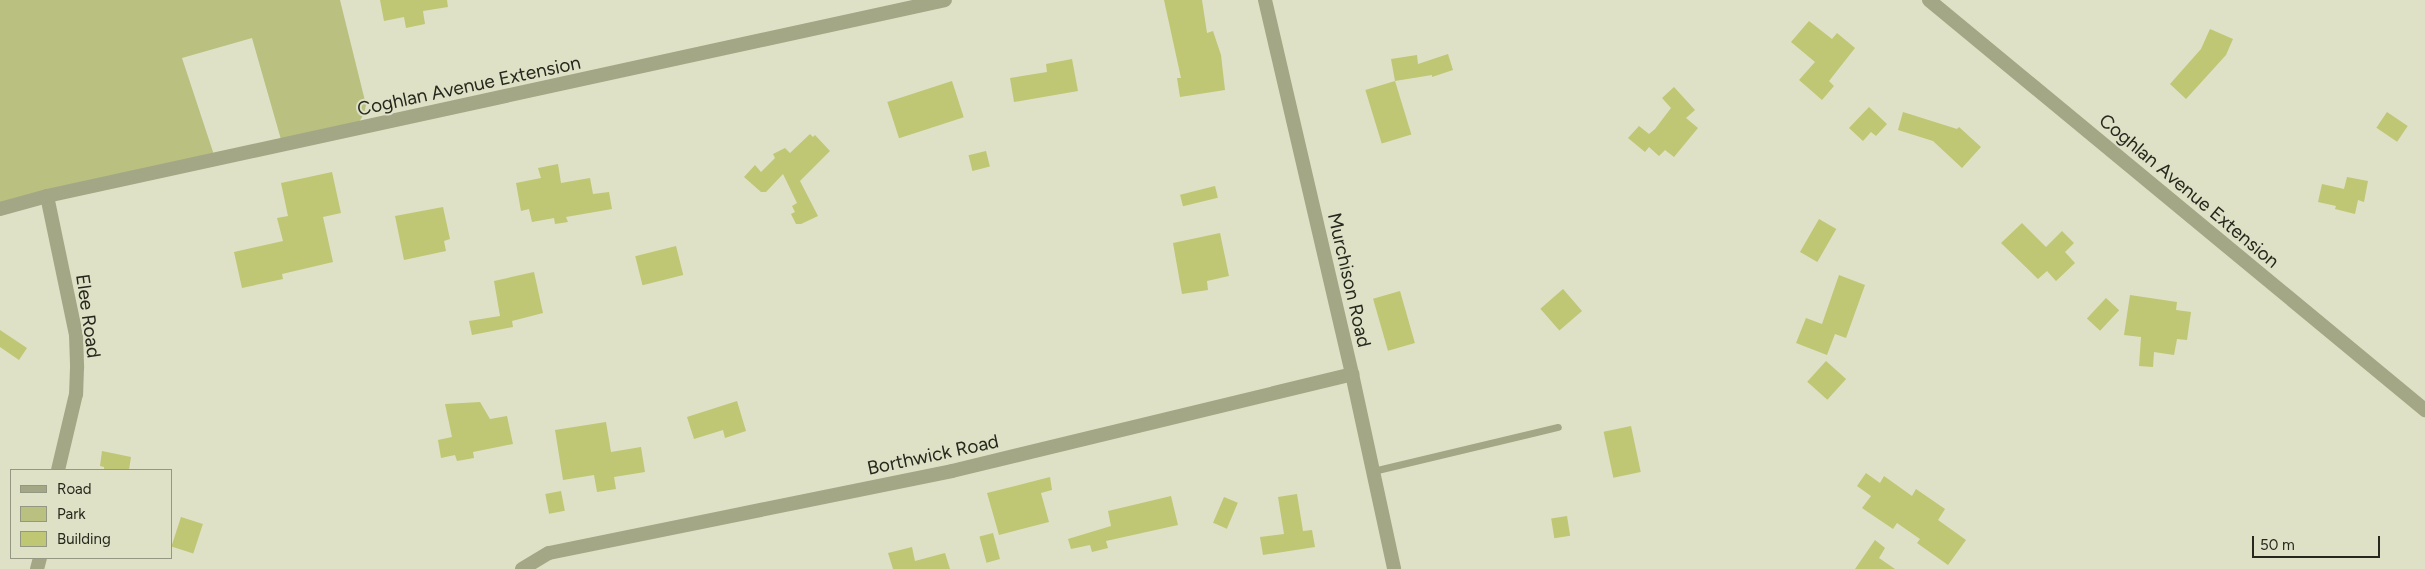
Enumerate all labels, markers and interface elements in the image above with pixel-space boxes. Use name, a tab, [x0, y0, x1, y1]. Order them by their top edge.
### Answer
street label: Coghlan Avenue Extension	[355, 51, 583, 121]
street label: Coghlan Avenue Extension	[2094, 109, 2284, 273]
street label: Murchison Road	[1322, 211, 1376, 349]
street label: Elee Road	[71, 273, 105, 359]
street label: Borthwick Road	[865, 430, 1001, 480]
legend	[10, 469, 172, 559]
text: Road	[57, 480, 92, 498]
text: Park	[57, 505, 86, 523]
scale bar	[2255, 526, 2382, 558]
text: Building	[57, 530, 111, 548]
text: 50 m	[2260, 536, 2295, 554]

